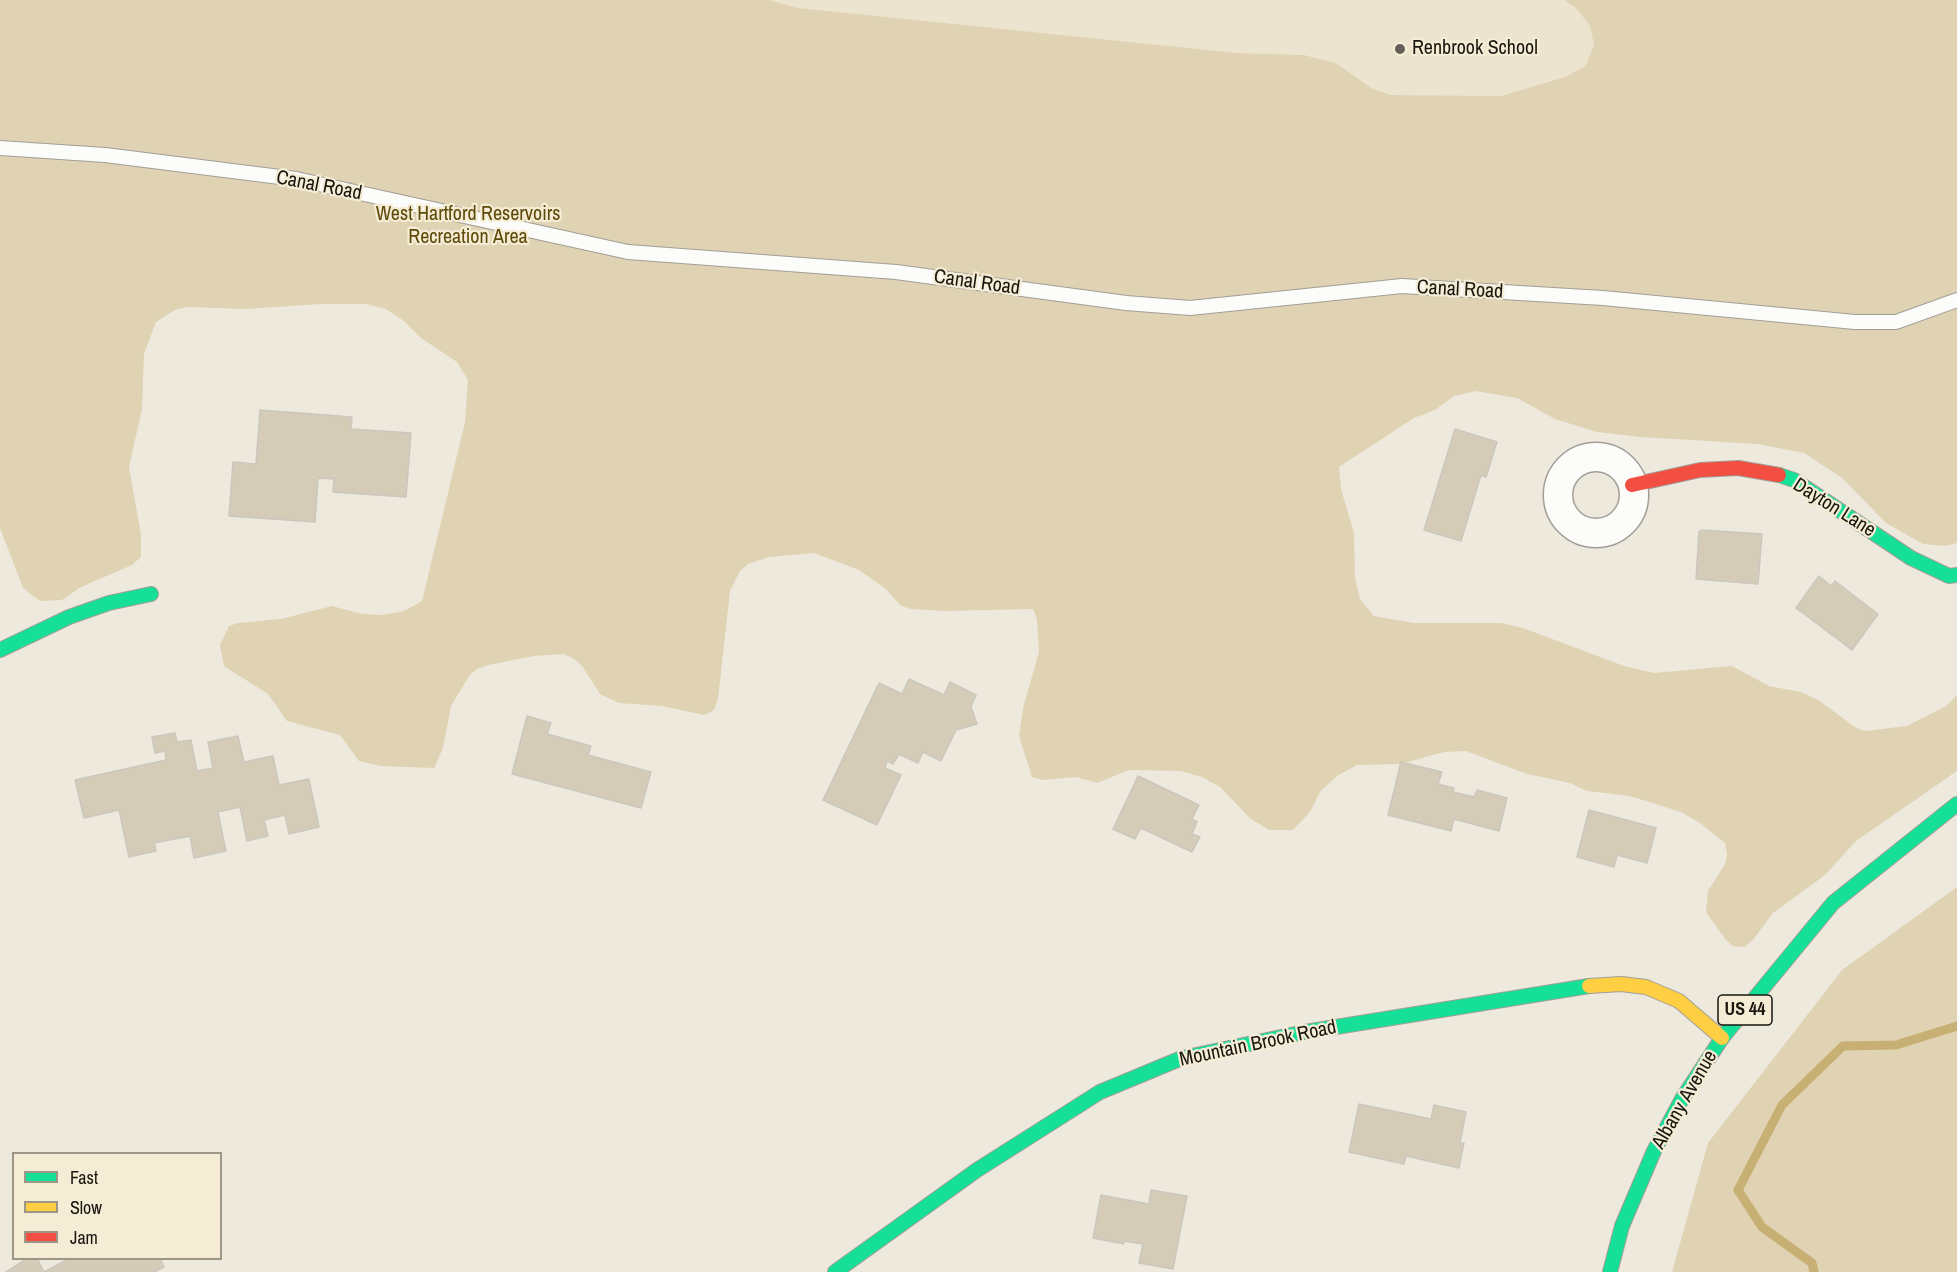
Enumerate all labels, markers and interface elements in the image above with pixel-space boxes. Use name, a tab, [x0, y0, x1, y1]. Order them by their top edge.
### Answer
place label: Renbrook School	[1412, 37, 1538, 61]
marker: Renbrook School	[1393, 42, 1407, 56]
street label: Canal Road	[274, 166, 364, 206]
park label: West Hartford Reservoirs Recreation Area	[376, 203, 560, 250]
street label: Canal Road	[932, 265, 1022, 301]
street label: Canal Road	[1416, 276, 1504, 304]
street label: Dayton Lane	[1788, 473, 1880, 543]
road number: US 44	[1718, 995, 1772, 1025]
street label: Mountain Brook Road	[1177, 1016, 1339, 1072]
street label: Albany Avenue	[1647, 1046, 1723, 1154]
legend	[12, 1152, 222, 1260]
text: Fast	[70, 1165, 98, 1190]
text: Slow	[70, 1195, 102, 1220]
text: Jam	[70, 1225, 98, 1250]

